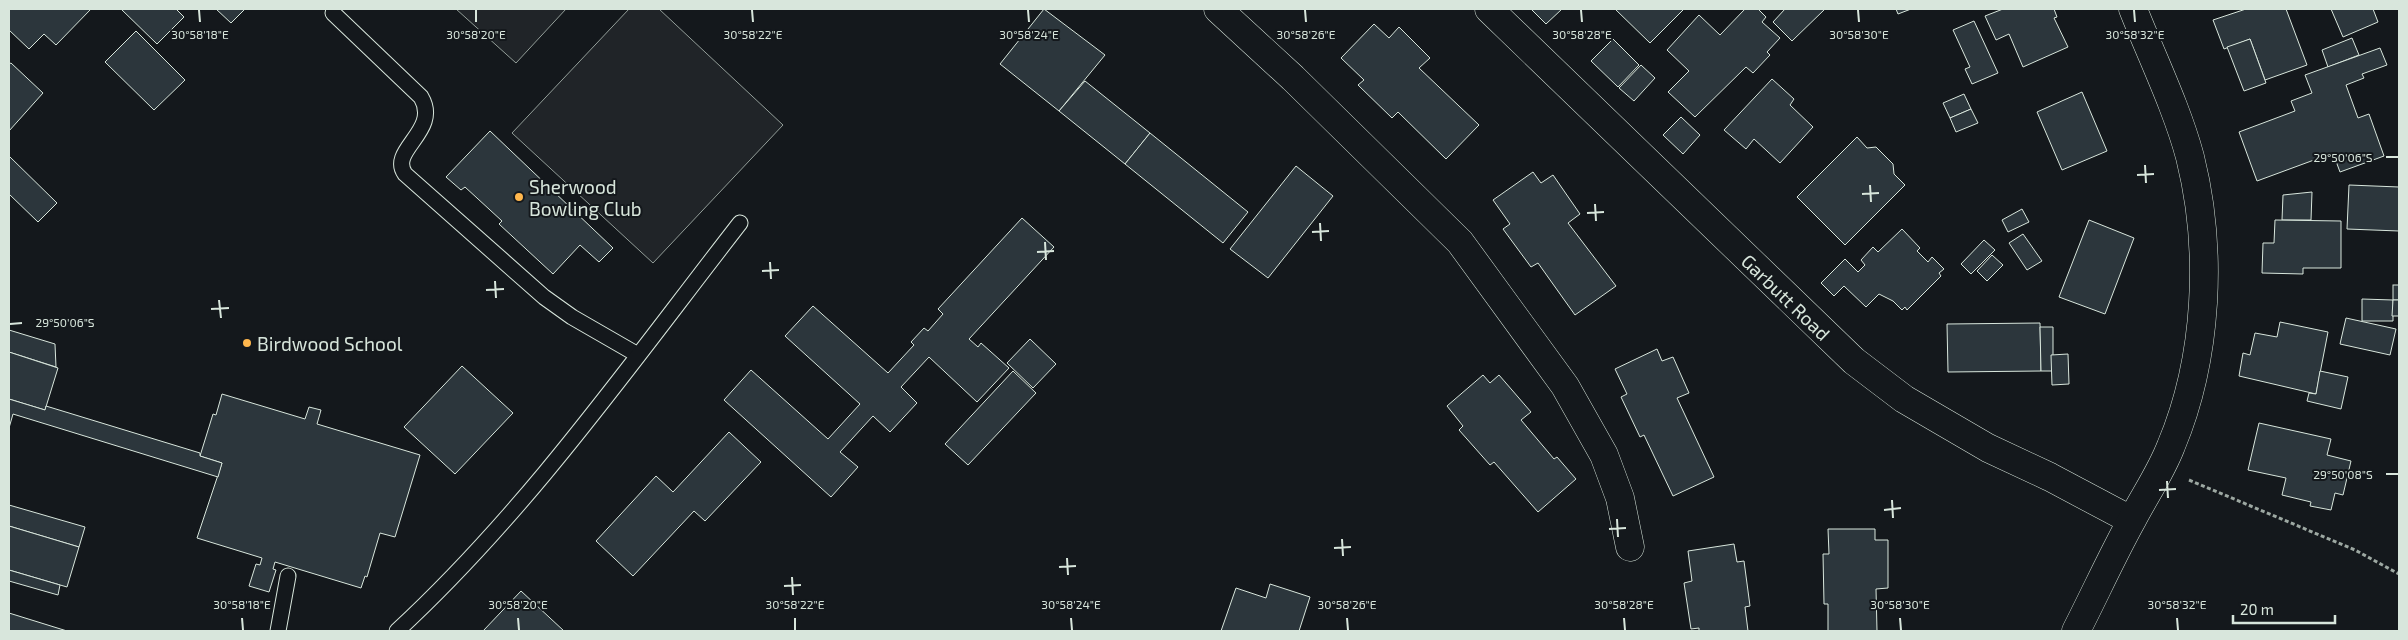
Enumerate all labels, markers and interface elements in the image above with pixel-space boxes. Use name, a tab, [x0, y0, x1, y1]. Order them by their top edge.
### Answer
text: 30°58'18"E	[171, 27, 229, 41]
text: 30°58'20"E	[446, 27, 506, 41]
text: 30°58'22"E	[724, 27, 783, 41]
text: 30°58'24"E	[999, 27, 1059, 41]
text: 30°58'26"E	[1276, 27, 1336, 41]
text: 30°58'28"E	[1552, 27, 1612, 41]
text: 30°58'30"E	[1829, 27, 1889, 41]
text: 30°58'32"E	[2106, 27, 2165, 41]
text: 29°50'06"S	[2313, 150, 2373, 164]
place label: Sherwood Bowling Club	[529, 175, 642, 220]
marker: Sherwood Bowling Club	[513, 191, 525, 203]
street label: Garbutt Road	[1737, 249, 1835, 345]
text: 29°50'06"S	[35, 315, 95, 329]
place label: Birdwood School	[257, 332, 403, 355]
marker: Birdwood School	[241, 337, 253, 349]
text: 29°50'08"S	[2313, 467, 2373, 481]
scale bar	[2233, 592, 2336, 624]
text: 30°58'18"E	[213, 597, 271, 611]
text: 30°58'20"E	[488, 597, 548, 611]
text: 30°58'22"E	[766, 597, 825, 611]
text: 30°58'24"E	[1041, 597, 1101, 611]
text: 30°58'26"E	[1317, 597, 1377, 611]
text: 30°58'28"E	[1594, 597, 1654, 611]
text: 30°58'30"E	[1870, 597, 1930, 611]
text: 30°58'32"E	[2148, 597, 2207, 611]
text: 20 m	[2240, 600, 2274, 618]

